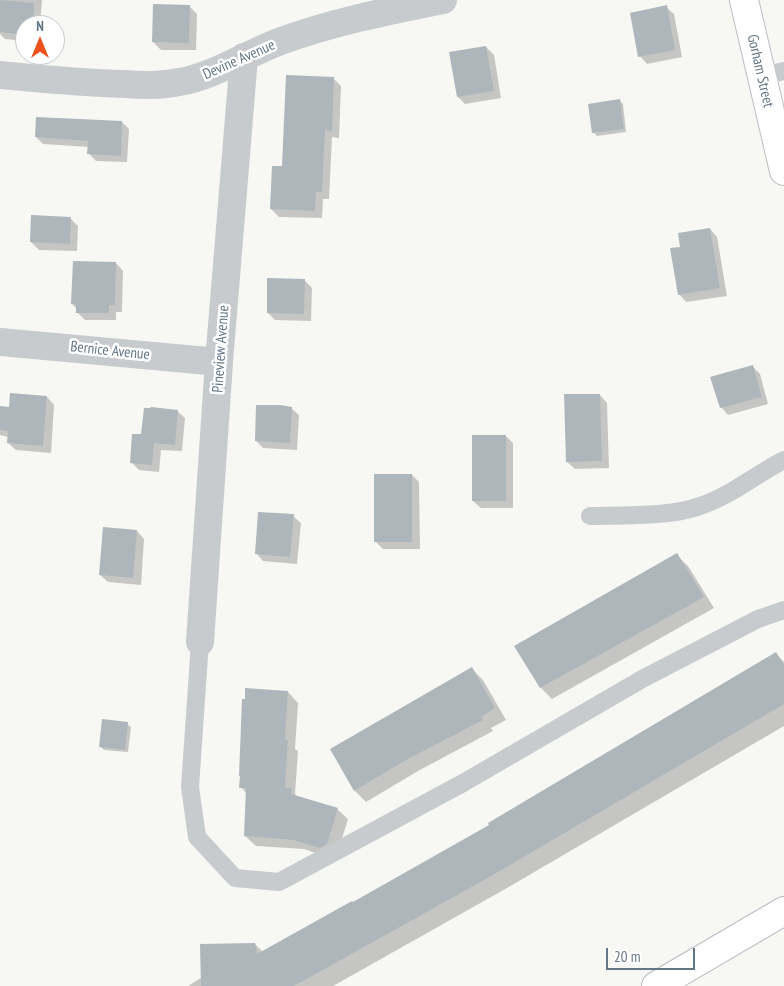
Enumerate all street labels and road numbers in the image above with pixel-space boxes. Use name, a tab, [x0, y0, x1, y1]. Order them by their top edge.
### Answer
street label: Gorham Street	[743, 33, 777, 109]
street label: Devine Avenue	[200, 36, 278, 84]
street label: Pineview Avenue	[209, 305, 233, 393]
street label: Bernice Avenue	[69, 338, 151, 364]

